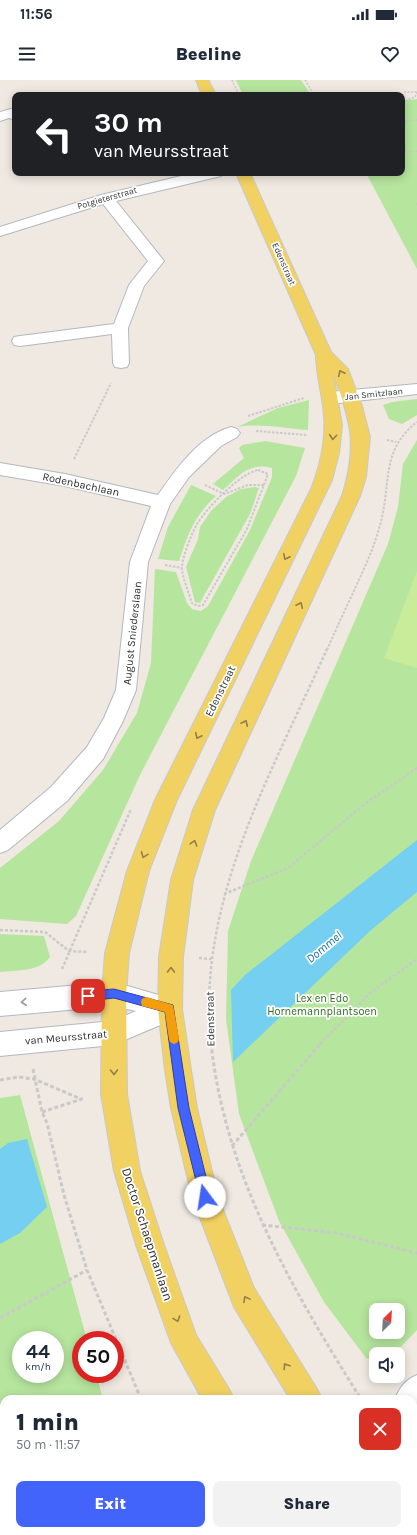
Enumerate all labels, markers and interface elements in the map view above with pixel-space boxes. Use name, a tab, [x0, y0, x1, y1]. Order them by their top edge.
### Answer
text: 11:56	[20, 5, 53, 23]
icon: menu	[16, 43, 38, 65]
text: Beeline	[176, 43, 241, 65]
icon: heart	[379, 43, 401, 65]
text: 30 m	[94, 106, 163, 139]
icon: left	[28, 108, 80, 160]
text: van Meursstraat	[94, 140, 229, 162]
street label: Potgieterstraat	[76, 185, 139, 211]
street label: Edenstraat	[270, 241, 298, 287]
one-way arrow	[338, 370, 346, 377]
street label: Jan Smitzlaan	[345, 386, 403, 402]
one-way arrow	[328, 434, 337, 440]
street label: Rodenbachlaan	[41, 470, 121, 499]
one-way arrow	[283, 553, 291, 560]
street label: August Sniederslaan	[121, 580, 144, 686]
one-way arrow	[295, 602, 303, 610]
street label: Edenstraat	[203, 664, 238, 719]
one-way arrow	[240, 720, 248, 727]
one-way arrow	[195, 732, 202, 739]
one-way arrow	[189, 839, 198, 846]
one-way arrow	[141, 851, 149, 858]
water label: Dommel	[303, 928, 345, 966]
one-way arrow	[166, 967, 175, 973]
pin	[71, 979, 105, 1013]
icon: arrive	[77, 985, 99, 1007]
street label: Edenstraat	[204, 991, 217, 1047]
park label: Lex en Edo Hornemannplantsoen	[267, 992, 377, 1018]
one-way arrow	[21, 997, 27, 1006]
street label: van Meursstraat	[24, 1027, 108, 1048]
one-way arrow	[110, 1069, 118, 1075]
street label: Doctor Schaepmanlaan	[119, 1166, 176, 1303]
position arrow	[184, 1176, 226, 1218]
one-way arrow	[243, 1296, 250, 1303]
north arrow	[369, 1303, 405, 1339]
map controls	[369, 1303, 405, 1383]
one-way arrow	[172, 1315, 180, 1322]
speed limit sign: 50	[72, 1331, 124, 1383]
text: 44	[26, 1340, 50, 1363]
button: sound	[369, 1347, 405, 1383]
text: km/h	[25, 1361, 51, 1373]
one-way arrow	[283, 1363, 291, 1370]
text: 1 min	[16, 1408, 79, 1436]
button: close	[359, 1408, 401, 1450]
text: 50 m · 11:57	[16, 1437, 80, 1452]
button: Exit	[16, 1481, 205, 1527]
button: Share	[213, 1481, 401, 1527]

